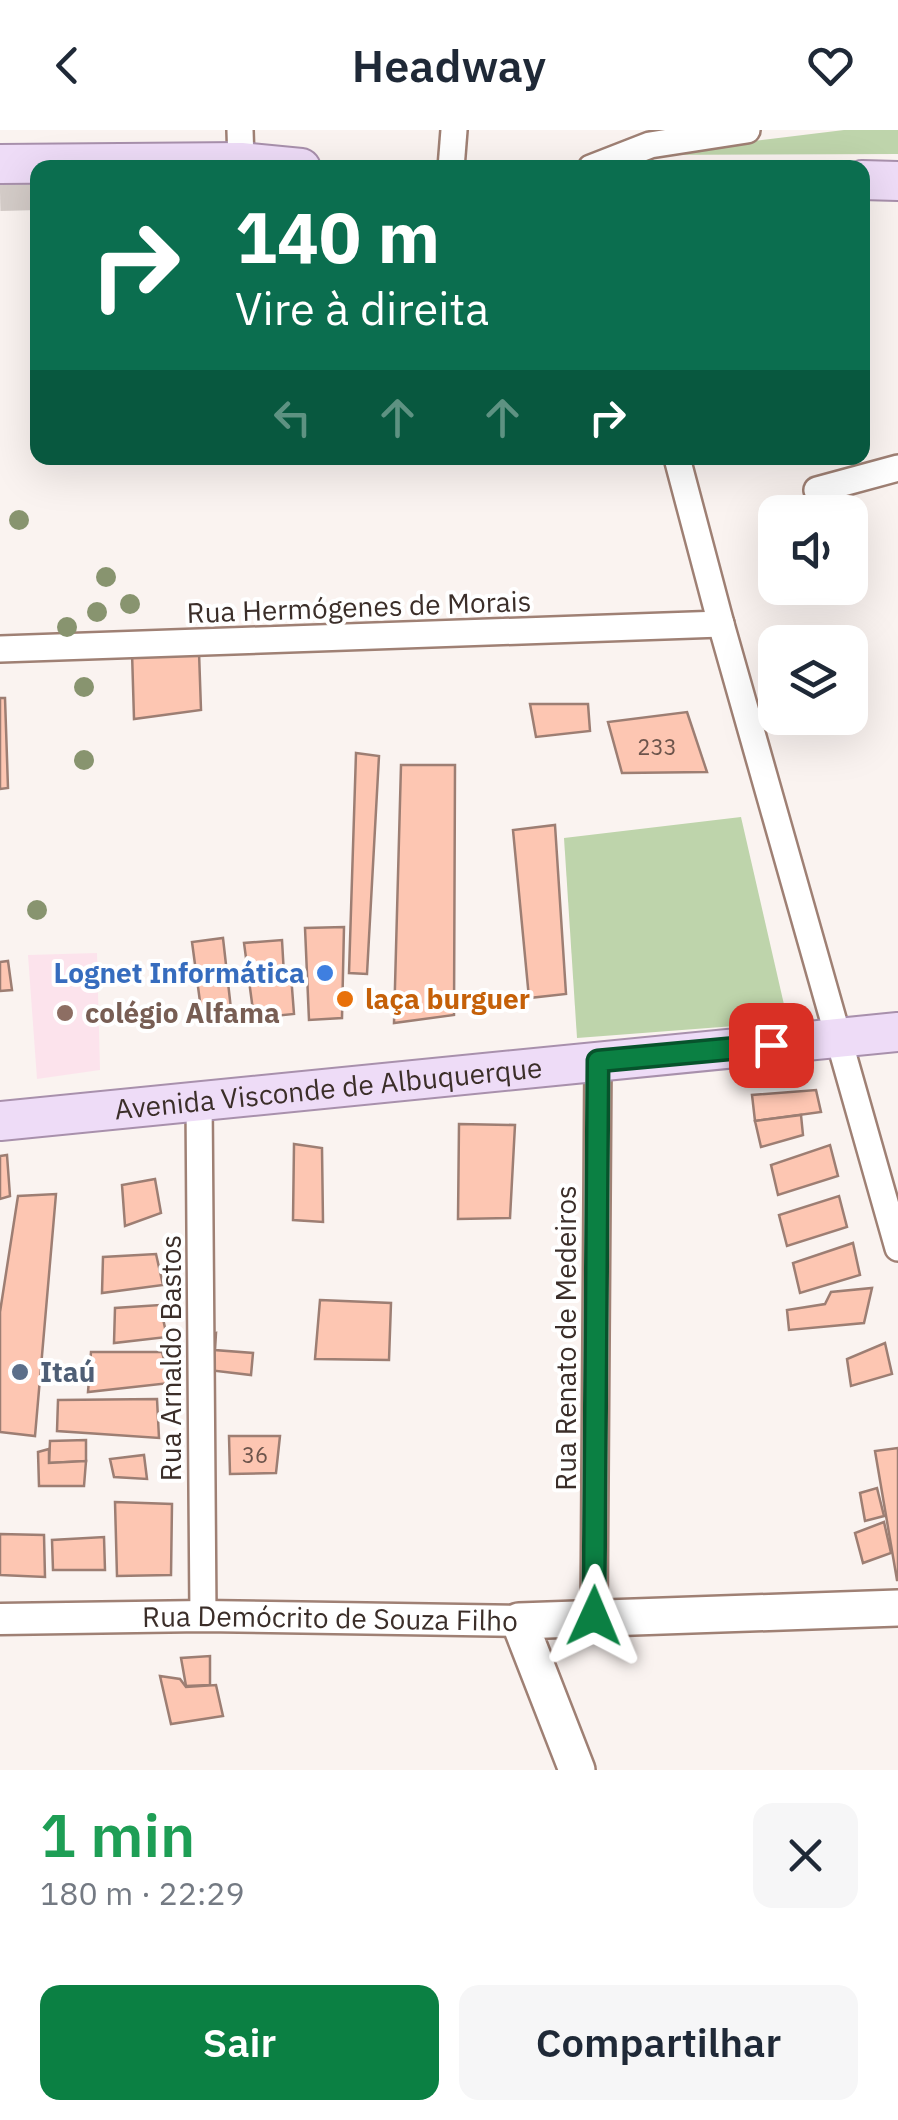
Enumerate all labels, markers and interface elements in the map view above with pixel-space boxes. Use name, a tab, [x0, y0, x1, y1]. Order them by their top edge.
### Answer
text: Headway	[352, 36, 546, 94]
icon: back	[40, 38, 95, 93]
icon: heart	[803, 38, 858, 93]
text: 140 m	[235, 191, 440, 282]
icon: right	[70, 200, 200, 330]
text: Vire à direita	[235, 279, 489, 337]
icon: left	[265, 390, 320, 445]
icon: ahead	[370, 390, 425, 445]
icon: ahead	[475, 390, 530, 445]
icon: right	[580, 390, 635, 445]
map controls	[758, 495, 868, 735]
button: sound	[758, 495, 868, 605]
street label: Rua Hermógenes de Morais	[186, 582, 532, 631]
button: layers	[758, 625, 868, 735]
house number: 233	[637, 732, 677, 761]
place label: Lognet Informática	[54, 954, 305, 991]
marker: Lognet Informática	[314, 962, 336, 984]
place label: laça burguer	[365, 980, 530, 1017]
marker: laça burguer	[334, 988, 356, 1010]
place label: colégio Alfama	[85, 994, 280, 1031]
marker: colégio Alfama	[54, 1002, 76, 1024]
pin	[729, 1003, 814, 1088]
icon: arrive	[744, 1018, 799, 1073]
street label: Avenida Visconde de Albuquerque	[113, 1048, 544, 1128]
street label: Rua Renato de Medeiros	[547, 1185, 584, 1491]
street label: Rua Arnaldo Bastos	[152, 1235, 189, 1481]
place label: Itaú	[40, 1353, 95, 1390]
marker: Itaú	[9, 1361, 31, 1383]
house number: 36	[242, 1440, 268, 1469]
position arrow	[542, 1564, 646, 1668]
street label: Rua Demócrito de Souza Filho	[142, 1597, 518, 1639]
text: 1 min	[40, 1795, 195, 1874]
button: close	[753, 1803, 858, 1908]
text: 180 m · 22:29	[40, 1872, 245, 1914]
button: Sair	[40, 1985, 439, 2100]
button: Compartilhar	[459, 1985, 858, 2100]

